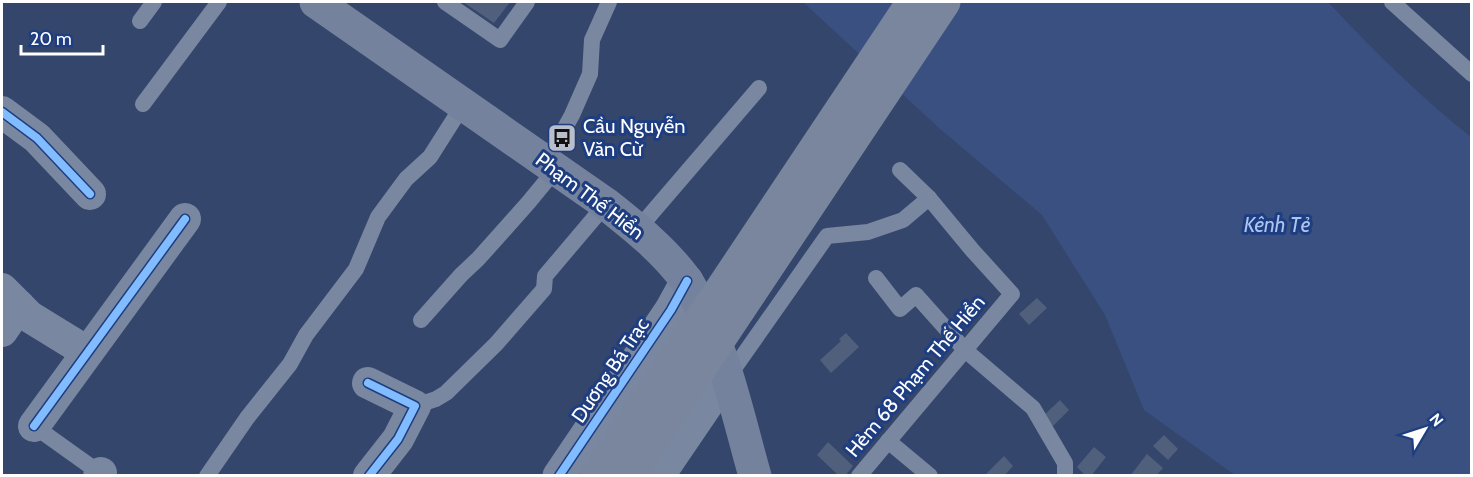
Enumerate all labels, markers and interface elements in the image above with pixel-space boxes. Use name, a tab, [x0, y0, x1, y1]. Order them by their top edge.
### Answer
scale bar	[21, 18, 104, 56]
text: 20 m	[30, 28, 72, 50]
place label: Cầu Nguyễn Văn Cừ	[583, 114, 685, 161]
bus stop icon: Cầu Nguyễn Văn Cừ	[546, 122, 578, 154]
street label: Phạm Thế Hiển	[531, 147, 649, 245]
water label: Kênh Tẻ	[1244, 212, 1311, 237]
street label: Hẻm 68 Phạm Thế Hiển	[840, 290, 990, 462]
street label: Dương Bá Trạc	[566, 313, 654, 427]
north arrow	[1395, 399, 1455, 459]
text: N	[1425, 410, 1447, 430]

